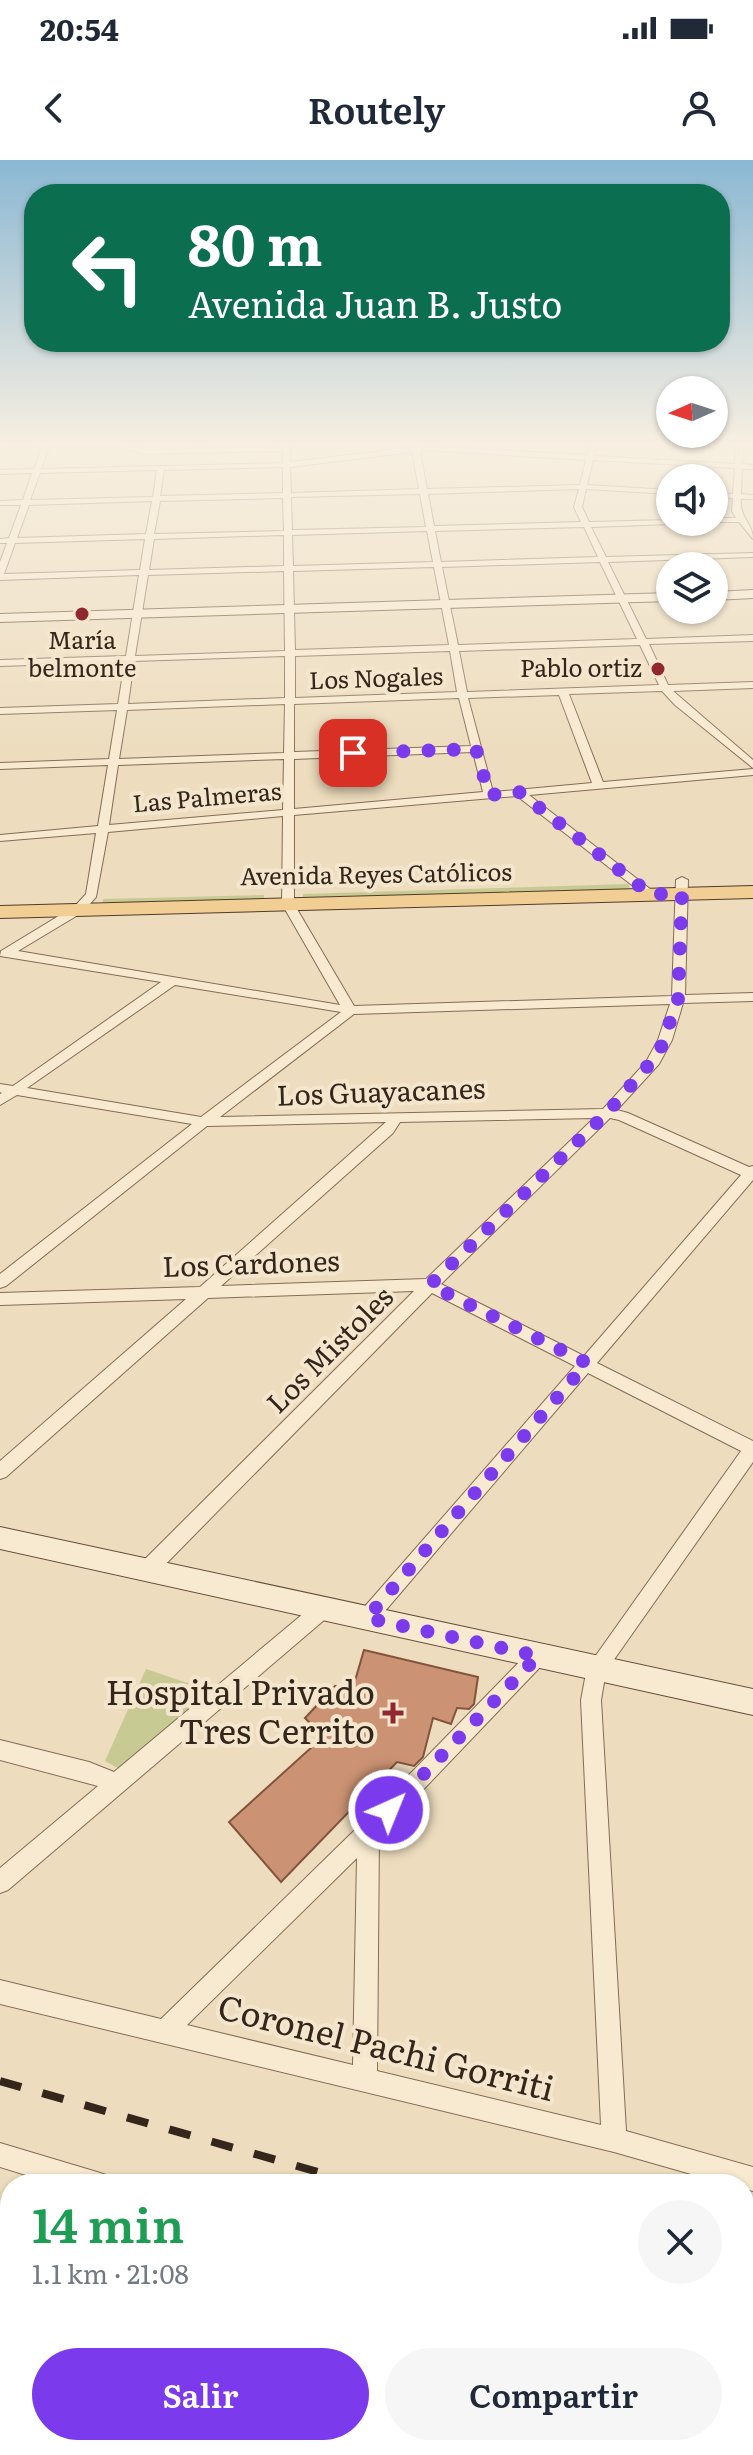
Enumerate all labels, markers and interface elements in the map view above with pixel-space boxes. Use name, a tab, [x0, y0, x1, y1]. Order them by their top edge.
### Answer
text: 20:54	[40, 6, 119, 50]
text: Routely	[308, 82, 445, 135]
icon: back	[32, 86, 76, 130]
icon: person	[677, 86, 721, 130]
text: 80 m	[188, 200, 323, 283]
icon: left	[56, 216, 160, 320]
text: Avenida Juan B. Justo	[188, 276, 562, 329]
north arrow	[656, 376, 728, 448]
map controls	[656, 376, 728, 624]
button: sound	[656, 464, 728, 536]
button: layers	[656, 552, 728, 624]
marker: María belmonte	[73, 605, 91, 623]
place label: María belmonte	[28, 621, 136, 684]
place label: Pablo ortiz	[520, 649, 642, 684]
street label: Los Nogales	[308, 657, 444, 696]
marker: Pablo ortiz	[649, 660, 667, 678]
pin	[319, 719, 387, 787]
icon: arrive	[331, 731, 375, 775]
street label: Las Palmeras	[131, 772, 283, 819]
street label: Avenida Reyes Católicos	[240, 853, 512, 892]
street label: Los Guayacanes	[276, 1065, 486, 1115]
street label: Los Cardones	[162, 1238, 340, 1286]
street label: Los Mistoles	[256, 1276, 402, 1422]
place label: Hospital Privado Tres Cerrito	[106, 1665, 375, 1754]
marker: Hospital Privado Tres Cerrito	[382, 1702, 404, 1724]
position arrow	[347, 1768, 431, 1852]
street label: Coronel Pachi Gorriti	[213, 1979, 560, 2111]
text: 14 min	[32, 2187, 184, 2258]
button: close	[638, 2200, 722, 2284]
text: 1.1 km · 21:08	[32, 2253, 189, 2292]
button: Salir	[32, 2348, 369, 2440]
button: Compartir	[385, 2348, 722, 2440]

